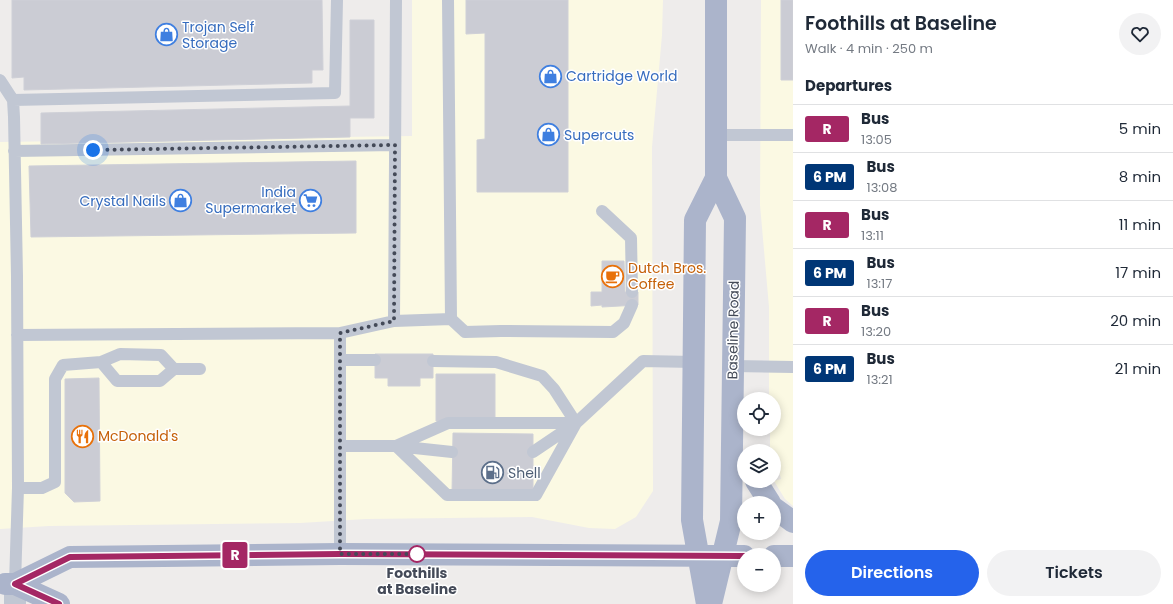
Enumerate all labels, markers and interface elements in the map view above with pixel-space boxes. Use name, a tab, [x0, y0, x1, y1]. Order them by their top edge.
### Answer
text: Foothills at Baseline	[805, 10, 997, 37]
button: heart	[1119, 13, 1161, 55]
place label: Trojan Self Storage	[182, 17, 255, 53]
shop icon: Trojan Self Storage	[154, 22, 180, 48]
text: Walk · 4 min · 250 m	[805, 39, 933, 58]
shop icon: Cartridge World	[537, 63, 563, 89]
place label: Cartridge World	[566, 66, 677, 86]
text: Departures	[805, 75, 892, 96]
text: Bus	[861, 108, 889, 129]
text: 5 min	[1119, 118, 1161, 139]
text: R	[822, 119, 832, 139]
shop icon: Supercuts	[535, 122, 561, 148]
place label: Supercuts	[564, 125, 634, 145]
text: 13:05	[861, 130, 892, 149]
your location	[83, 140, 103, 160]
text: Bus	[866, 156, 895, 177]
text: 8 min	[1119, 166, 1161, 187]
text: 6 PM	[813, 167, 846, 187]
text: 13:08	[866, 178, 897, 197]
place label: India Supermarket	[205, 182, 296, 218]
supermarket icon: India Supermarket	[298, 187, 324, 213]
shop icon: Crystal Nails	[168, 188, 194, 214]
place label: Crystal Nails	[80, 191, 166, 211]
text: Bus	[861, 204, 889, 225]
text: 11 min	[1119, 214, 1161, 235]
text: R	[822, 215, 832, 235]
text: 13:11	[861, 226, 884, 245]
text: Bus	[866, 252, 895, 273]
place label: Dutch Bros. Coffee	[628, 258, 706, 294]
text: 17 min	[1115, 262, 1161, 283]
cafe icon: Dutch Bros. Coffee	[600, 263, 626, 289]
text: 6 PM	[813, 263, 846, 283]
text: 13:17	[866, 274, 892, 293]
street label: Baseline Road	[722, 280, 744, 380]
text: Bus	[861, 300, 889, 321]
text: 20 min	[1110, 310, 1161, 331]
text: R	[822, 311, 832, 331]
text: 13:20	[861, 322, 891, 341]
text: Bus	[866, 348, 895, 369]
text: 21 min	[1115, 358, 1161, 379]
text: 6 PM	[813, 359, 846, 379]
text: 13:21	[866, 370, 893, 389]
map controls	[737, 392, 781, 592]
button: locate	[737, 392, 781, 436]
restaurant icon: McDonald's	[69, 423, 95, 449]
place label: McDonald's	[98, 426, 178, 446]
button: layers	[737, 444, 781, 488]
fuel station icon: Shell	[480, 460, 506, 486]
place label: Shell	[508, 463, 541, 483]
button: +	[737, 496, 781, 540]
line badge: R	[222, 542, 248, 568]
text: R	[230, 545, 240, 565]
marker: Foothills at Baseline	[408, 545, 426, 563]
button: −	[737, 548, 781, 592]
button: Directions	[805, 550, 979, 596]
button: Tickets	[987, 550, 1161, 596]
place label: Foothills at Baseline	[377, 563, 457, 599]

